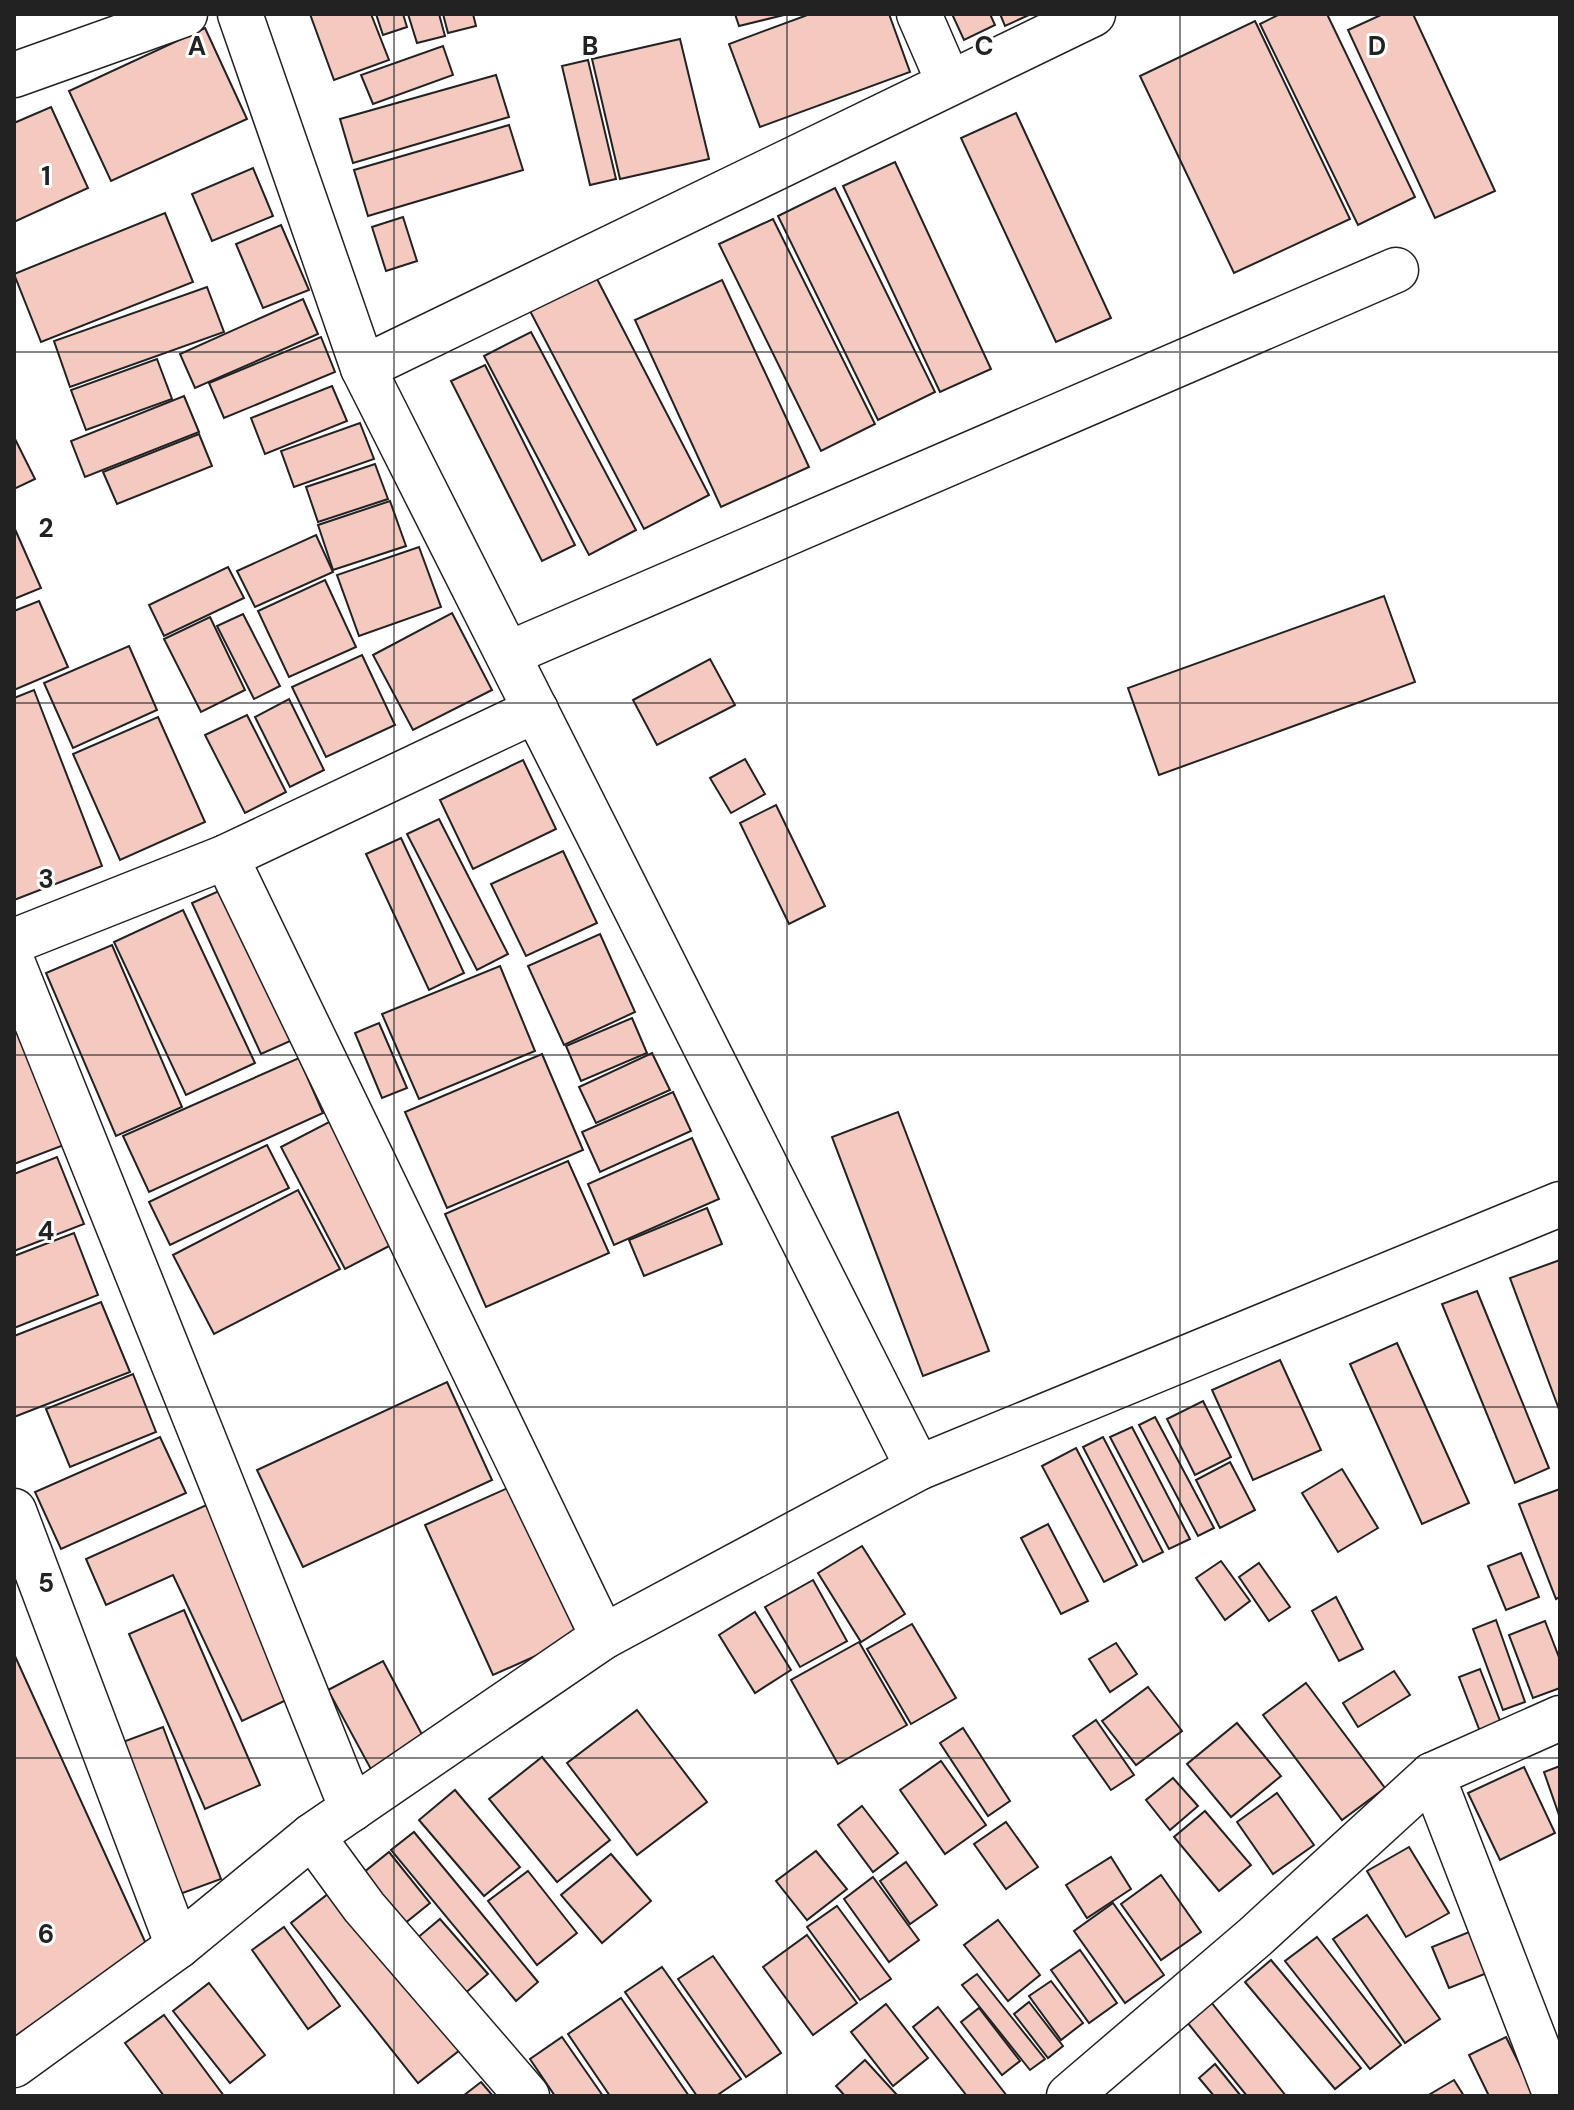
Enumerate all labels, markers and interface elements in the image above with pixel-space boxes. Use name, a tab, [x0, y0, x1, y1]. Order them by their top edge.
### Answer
text: A	[188, 29, 206, 63]
text: B	[582, 29, 598, 63]
text: C	[974, 29, 994, 63]
text: D	[1368, 29, 1386, 63]
text: 1	[41, 159, 51, 193]
text: 2	[38, 511, 54, 545]
text: 3	[38, 862, 54, 896]
text: 4	[38, 1214, 54, 1248]
text: 5	[38, 1566, 54, 1600]
text: 6	[38, 1917, 54, 1951]

